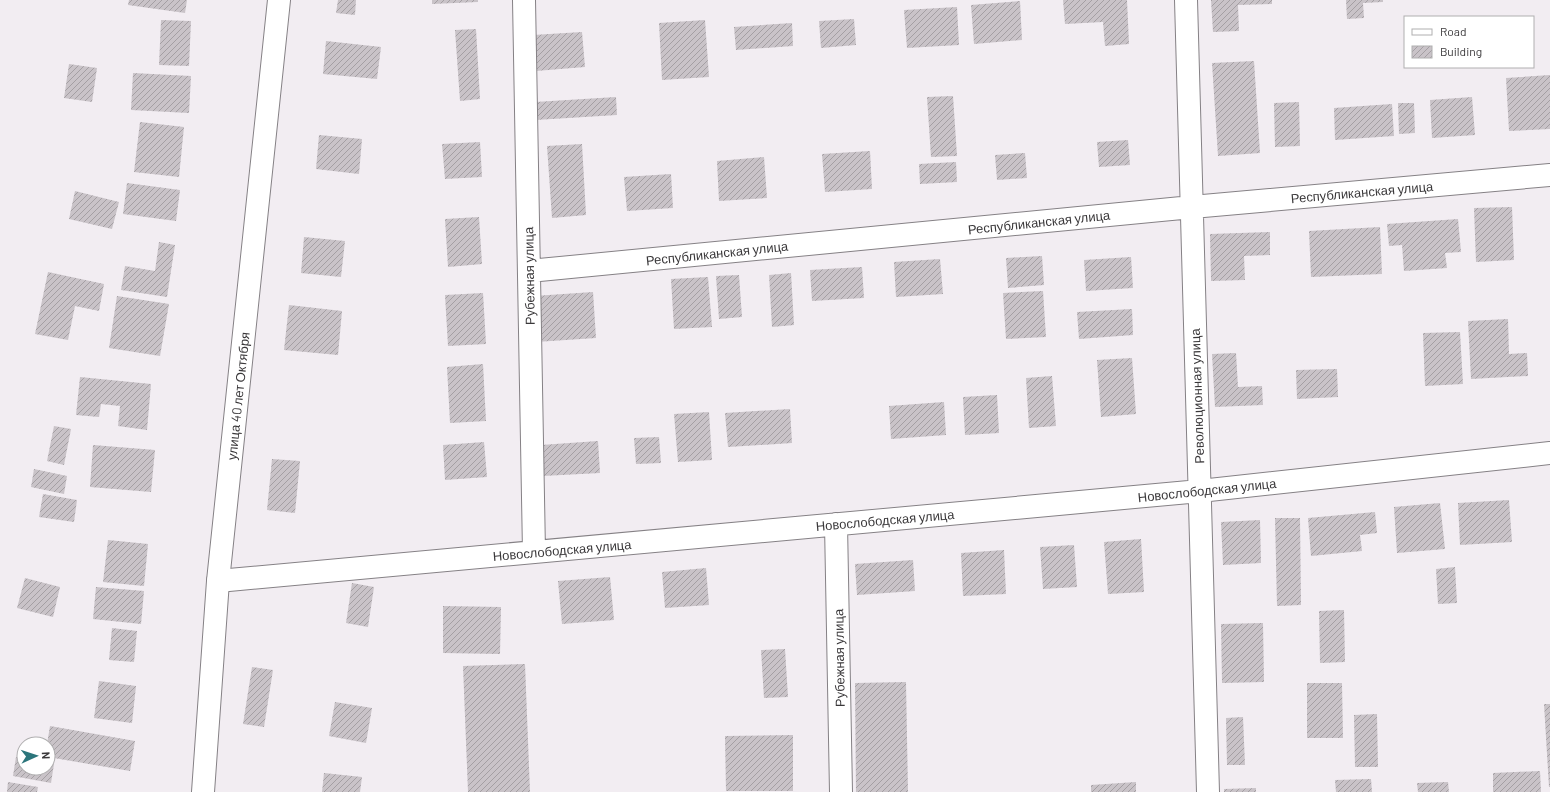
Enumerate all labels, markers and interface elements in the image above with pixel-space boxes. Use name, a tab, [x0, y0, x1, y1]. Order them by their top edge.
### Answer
legend	[1404, 16, 1534, 68]
text: Road	[1440, 24, 1467, 38]
text: Building	[1440, 44, 1482, 58]
street label: Республиканская улица	[1290, 178, 1435, 206]
street label: Республиканская улица	[967, 207, 1112, 237]
street label: Рубежная улица	[520, 226, 538, 325]
street label: Республиканская улица	[645, 238, 790, 268]
street label: Революционная улица	[1187, 327, 1207, 464]
street label: улица 40 лет Октября	[223, 331, 253, 461]
street label: Новослободская улица	[1137, 475, 1278, 505]
street label: Новослободская улица	[815, 506, 956, 534]
street label: Новослободская улица	[492, 536, 633, 564]
street label: Рубежная улица	[830, 608, 848, 707]
north arrow	[16, 736, 56, 776]
text: N	[40, 751, 53, 759]

